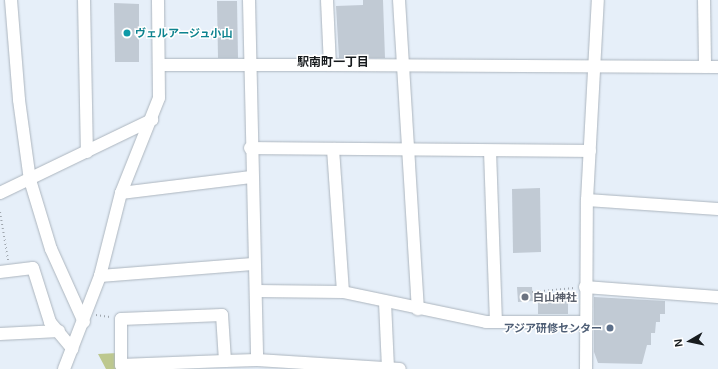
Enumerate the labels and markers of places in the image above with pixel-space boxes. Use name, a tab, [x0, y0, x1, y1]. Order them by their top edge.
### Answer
place label: ヴェルアージュ小山	[135, 26, 233, 40]
marker: ヴェルアージュ小山	[122, 28, 132, 38]
place label: 白山神社	[533, 290, 577, 304]
marker: 白山神社	[520, 292, 530, 302]
place label: アジア研修センター	[503, 321, 602, 335]
marker: アジア研修センター	[605, 323, 615, 333]

